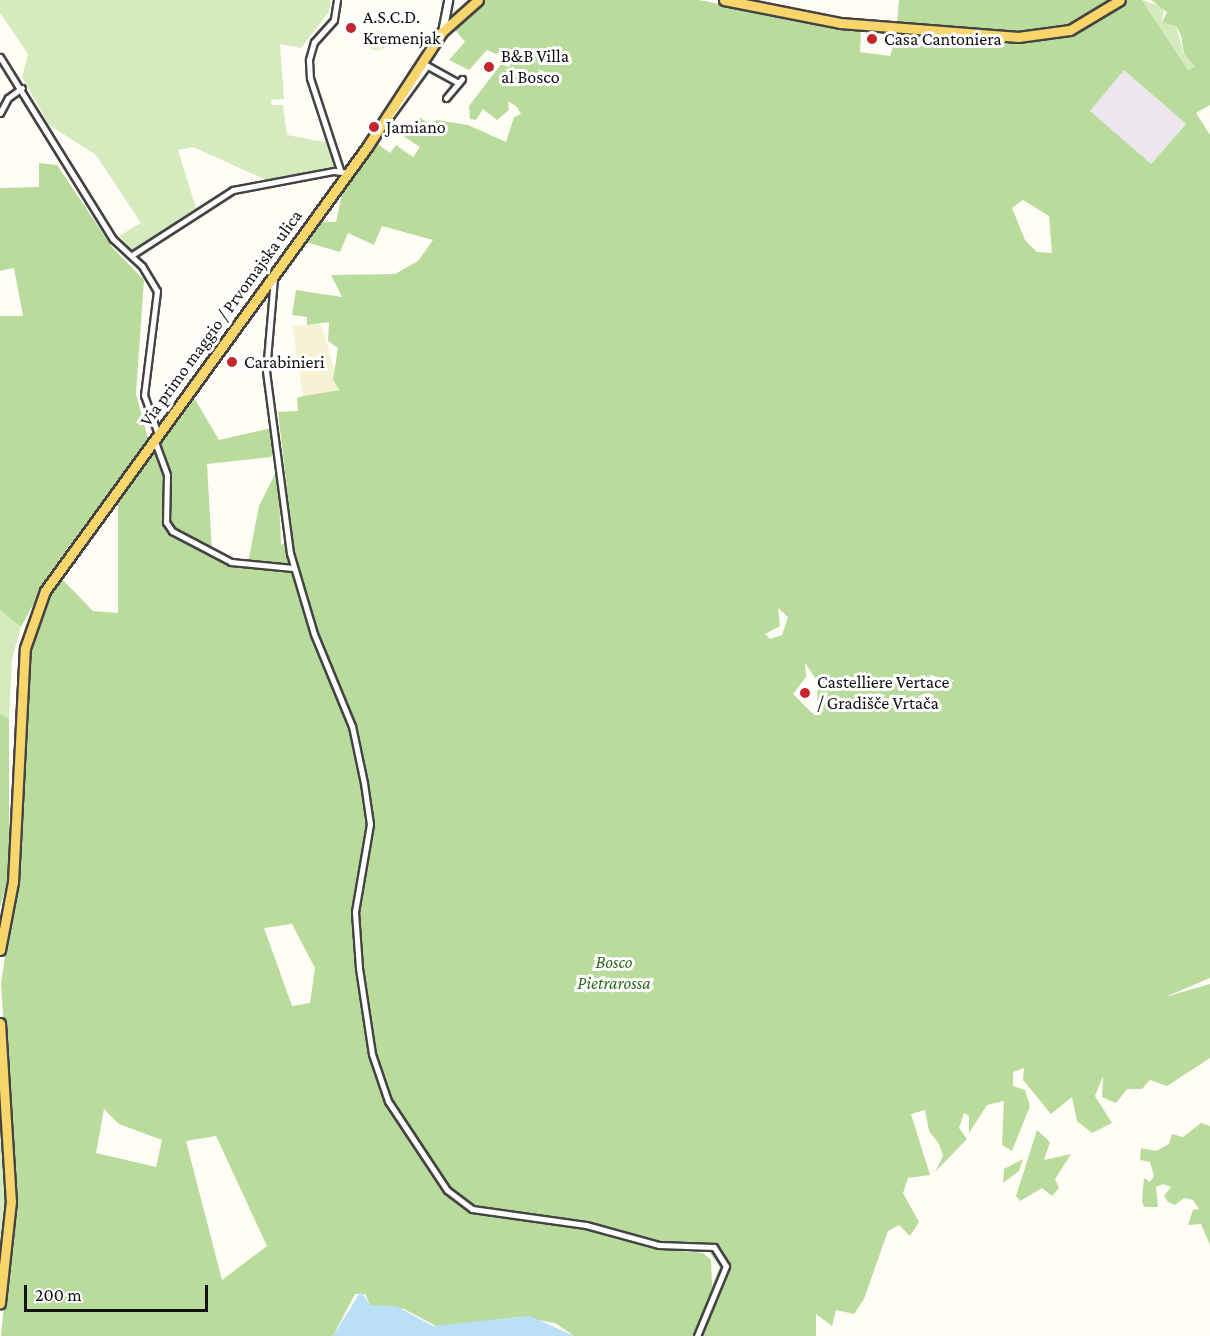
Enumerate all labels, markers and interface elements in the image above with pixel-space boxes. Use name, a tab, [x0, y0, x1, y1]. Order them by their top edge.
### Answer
place label: A.S.C.D. Kremenjak	[363, 7, 441, 50]
marker: A.S.C.D. Kremenjak	[344, 21, 358, 35]
place label: Casa Cantoniera	[884, 28, 1002, 50]
marker: Casa Cantoniera	[865, 32, 879, 46]
place label: B&B Villa al Bosco	[501, 46, 569, 88]
marker: B&B Villa al Bosco	[482, 60, 496, 74]
place label: Jamiano	[386, 116, 446, 138]
marker: Jamiano	[367, 120, 381, 134]
street label: Via primo maggio / Prvomajska ulica	[135, 205, 307, 431]
place label: Carabinieri	[244, 351, 325, 373]
marker: Carabinieri	[225, 355, 239, 369]
place label: Castelliere Vertace / Gradišče Vrtača	[817, 672, 949, 714]
marker: Castelliere Vertace / Gradišče Vrtača	[798, 686, 812, 700]
park label: Bosco Pietrarossa	[577, 952, 651, 994]
scale bar	[27, 1273, 212, 1311]
text: 200 m	[35, 1285, 82, 1305]

